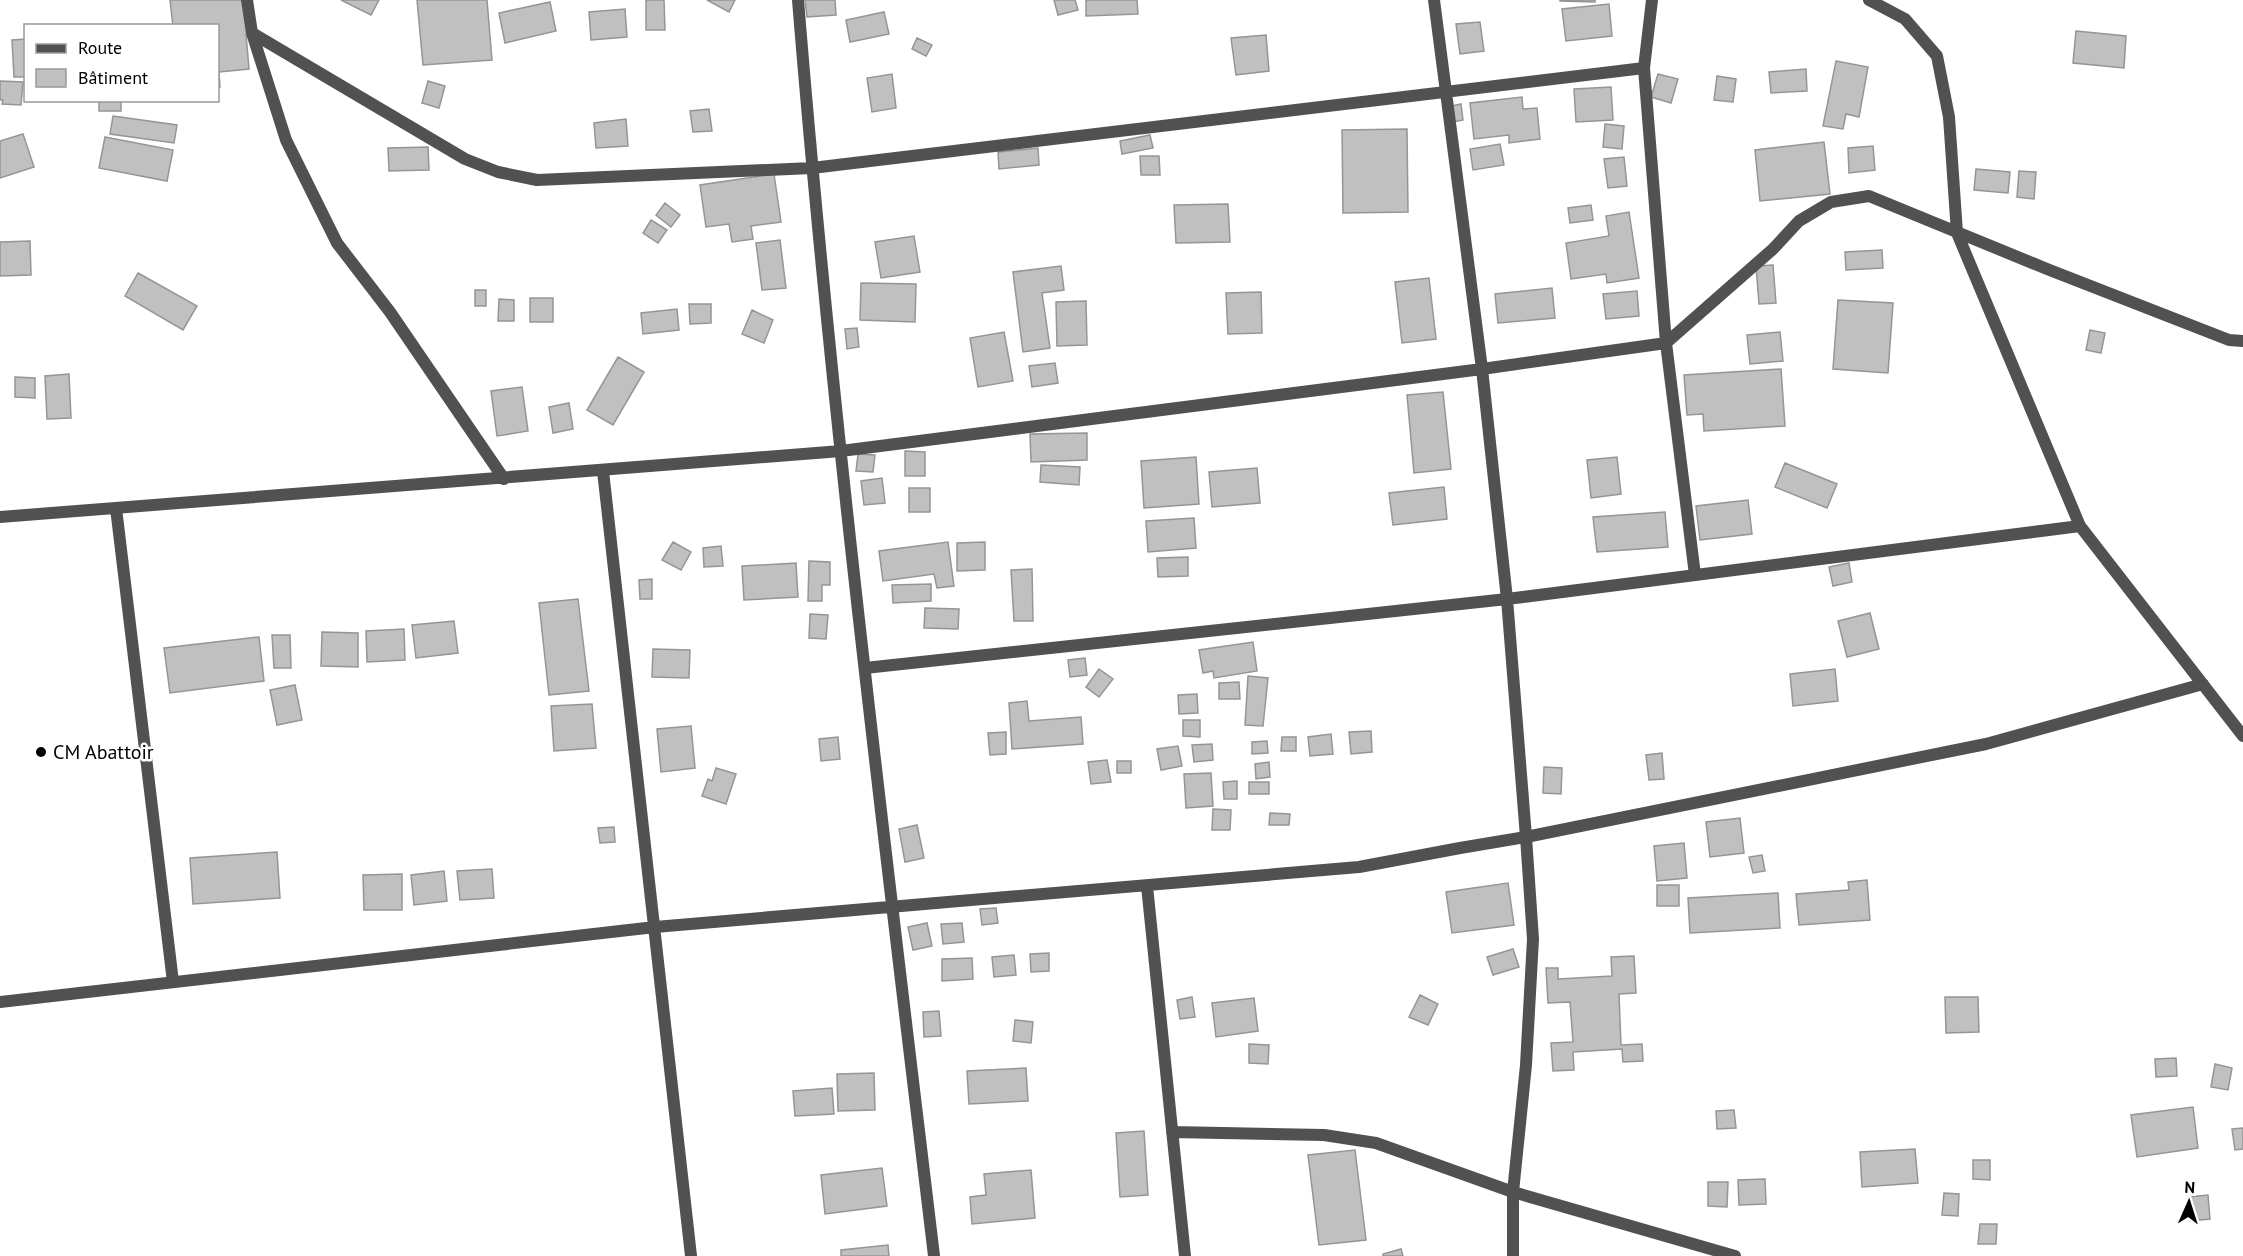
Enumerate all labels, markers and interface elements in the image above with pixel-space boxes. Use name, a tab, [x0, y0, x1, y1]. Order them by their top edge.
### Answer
legend	[24, 24, 219, 102]
text: Route	[78, 36, 122, 59]
text: Bâtiment	[78, 66, 148, 89]
place label: CM Abattoir	[53, 739, 154, 765]
marker: CM Abattoir	[34, 745, 48, 759]
north arrow	[2159, 1172, 2219, 1232]
text: N	[2184, 1177, 2196, 1197]

